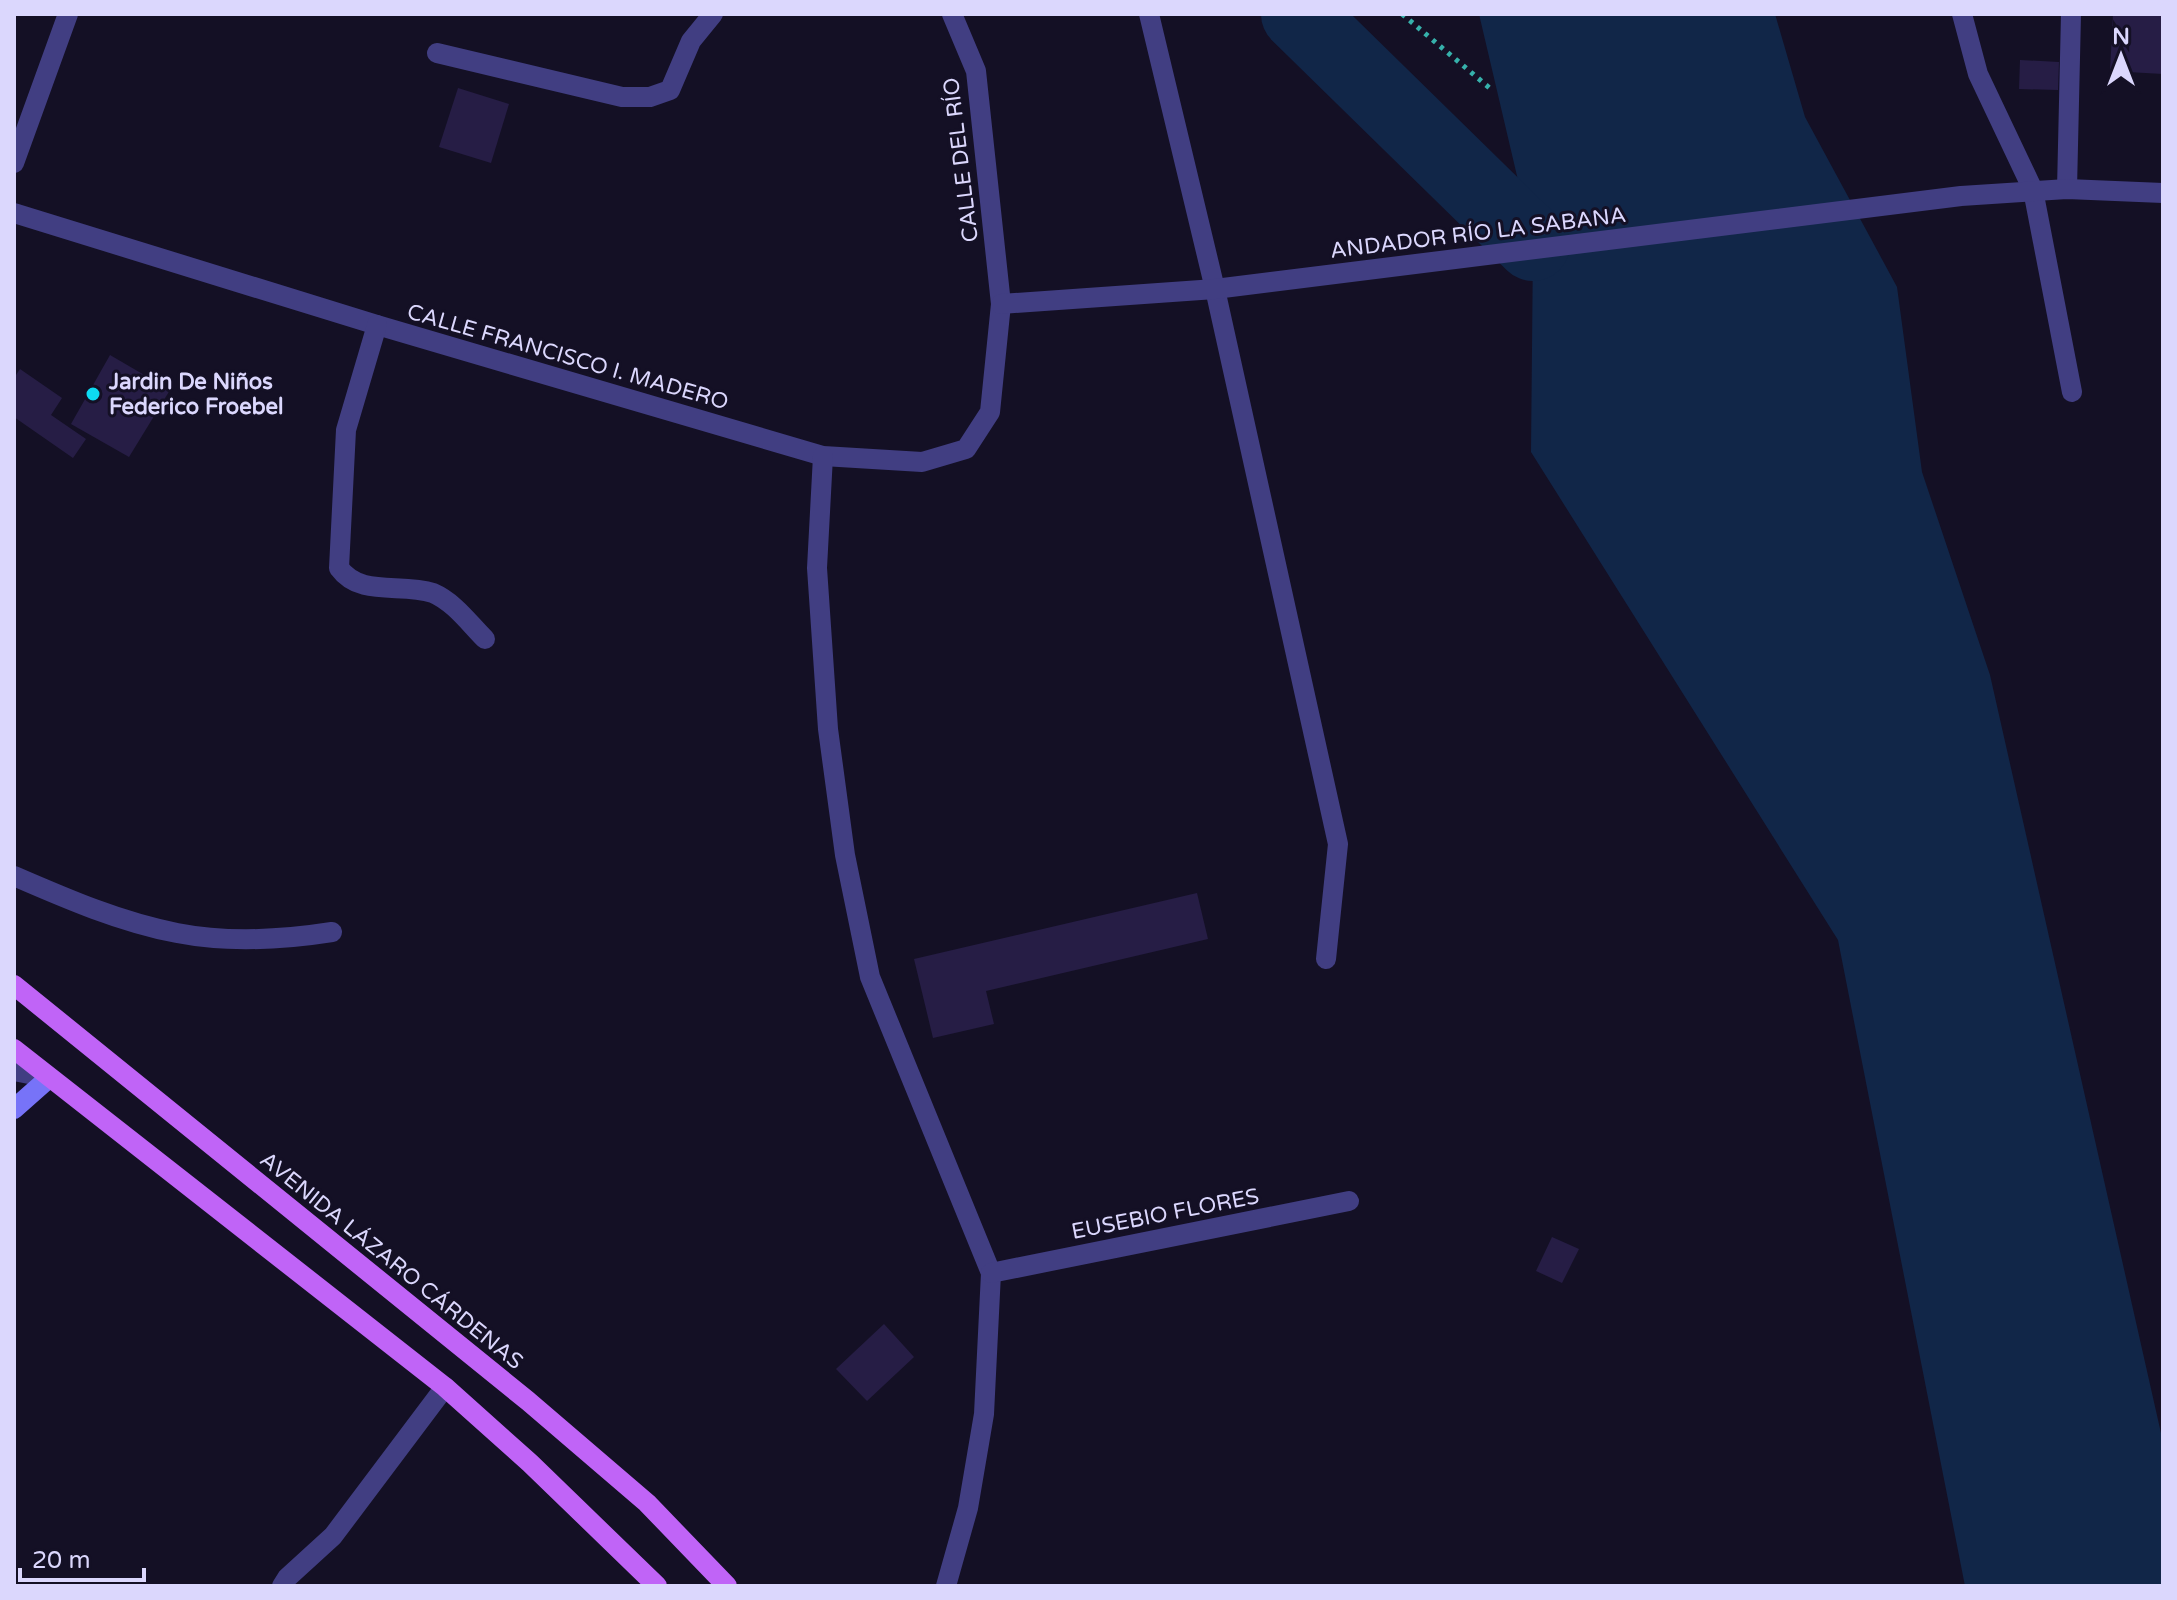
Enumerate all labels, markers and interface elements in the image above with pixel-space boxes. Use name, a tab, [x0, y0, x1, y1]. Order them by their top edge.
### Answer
north arrow	[2081, 16, 2161, 96]
text: N	[2112, 24, 2130, 50]
street label: CALLE DEL RÍO	[937, 76, 984, 244]
street label: ANDADOR RÍO LA SABANA	[1329, 201, 1628, 264]
street label: CALLE FRANCISCO I. MADERO	[404, 299, 731, 415]
place label: Jardin De Niños Federico Froebel	[108, 369, 283, 420]
marker: Jardin De Niños Federico Froebel	[84, 385, 102, 403]
street label: AVENIDA LÁZARO CÁRDENAS	[255, 1146, 529, 1375]
street label: EUSEBIO FLORES	[1069, 1183, 1261, 1245]
scale bar	[20, 1532, 144, 1582]
text: 20 m	[32, 1546, 90, 1575]

